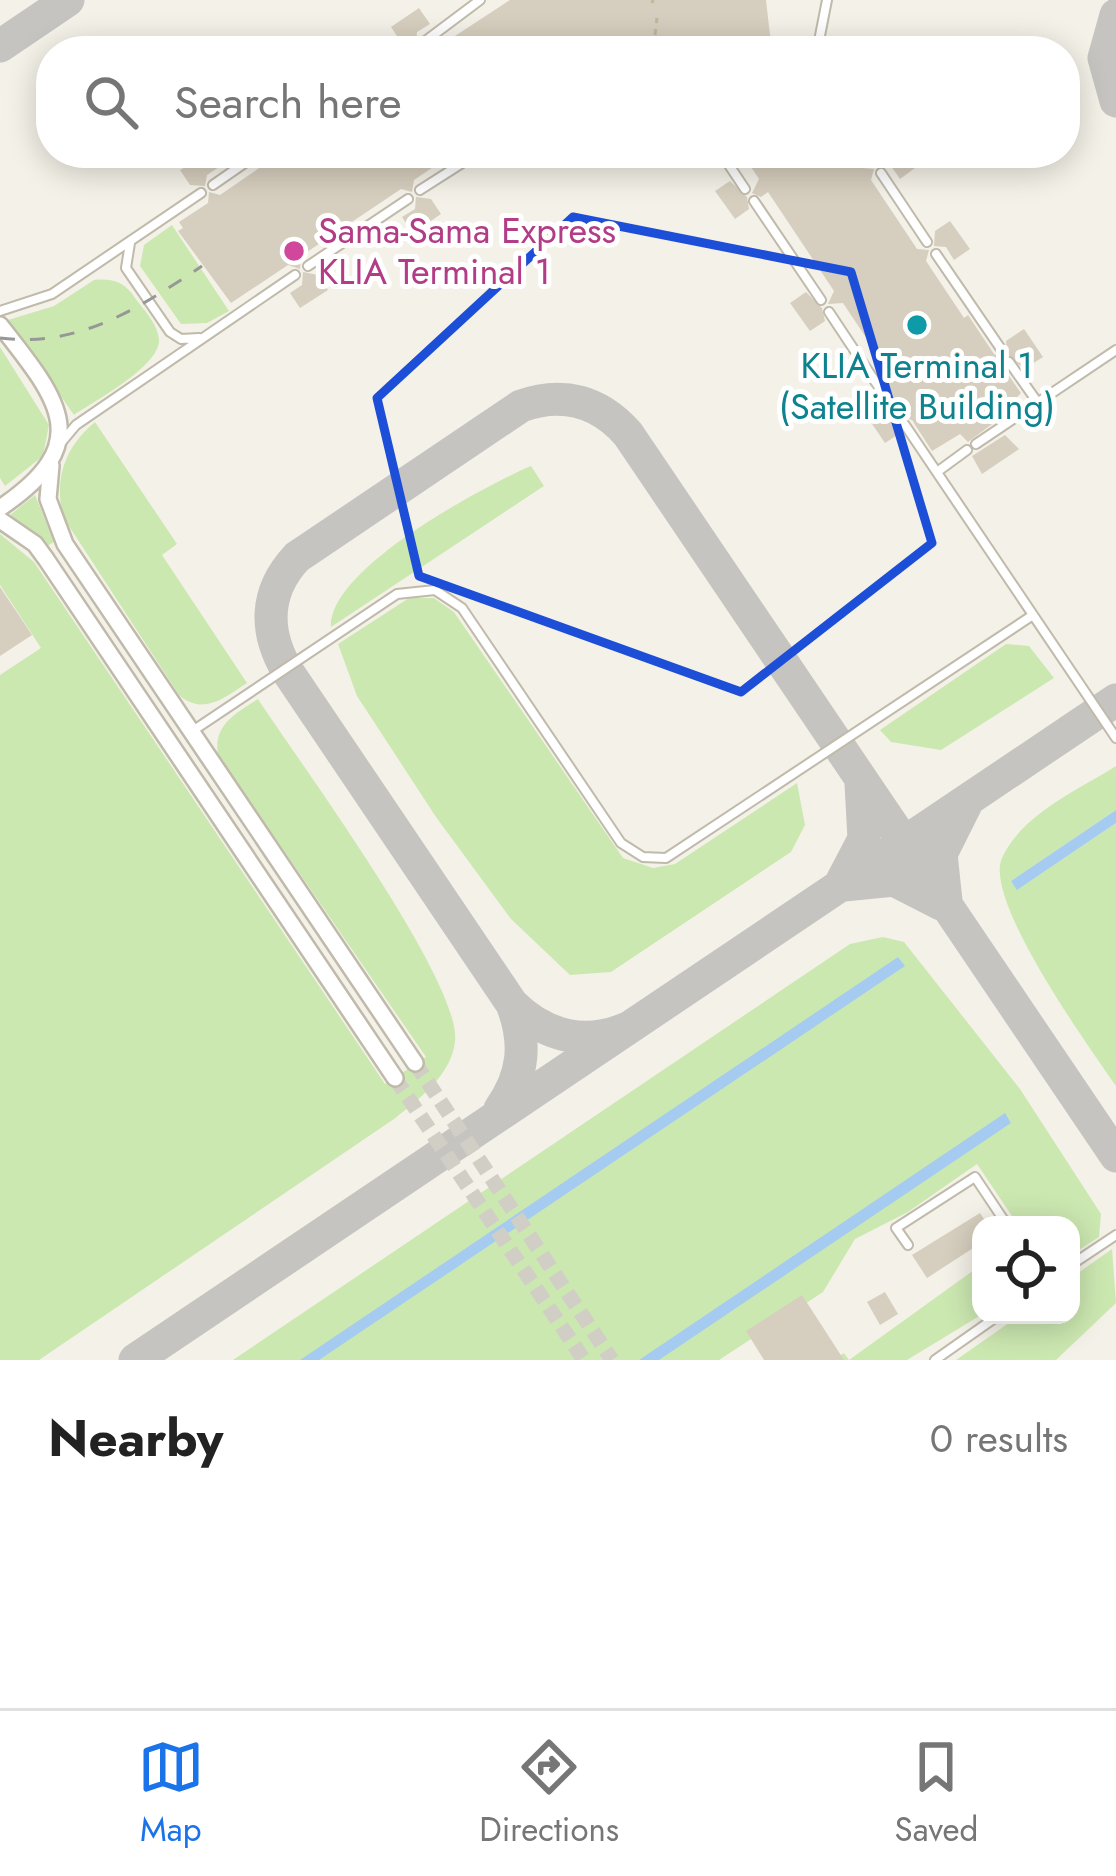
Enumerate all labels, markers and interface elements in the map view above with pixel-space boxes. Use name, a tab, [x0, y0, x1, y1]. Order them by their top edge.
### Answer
search box	[36, 36, 1080, 168]
icon: search	[78, 69, 144, 135]
text: Search here	[174, 70, 402, 135]
place label: Sama-Sama Express KLIA Terminal 1	[318, 204, 616, 297]
marker: Sama-Sama Express KLIA Terminal 1	[281, 238, 307, 264]
marker: KLIA Terminal 1 (Satellite Building)	[904, 312, 930, 338]
place label: KLIA Terminal 1 (Satellite Building)	[779, 339, 1055, 432]
map controls	[972, 1216, 1080, 1324]
button: locate	[972, 1216, 1080, 1324]
text: Nearby	[48, 1401, 223, 1475]
text: 0 results	[930, 1410, 1068, 1467]
tab: Map	[138, 1734, 204, 1853]
tab: Directions	[479, 1734, 619, 1853]
tab: Saved	[895, 1734, 978, 1853]

